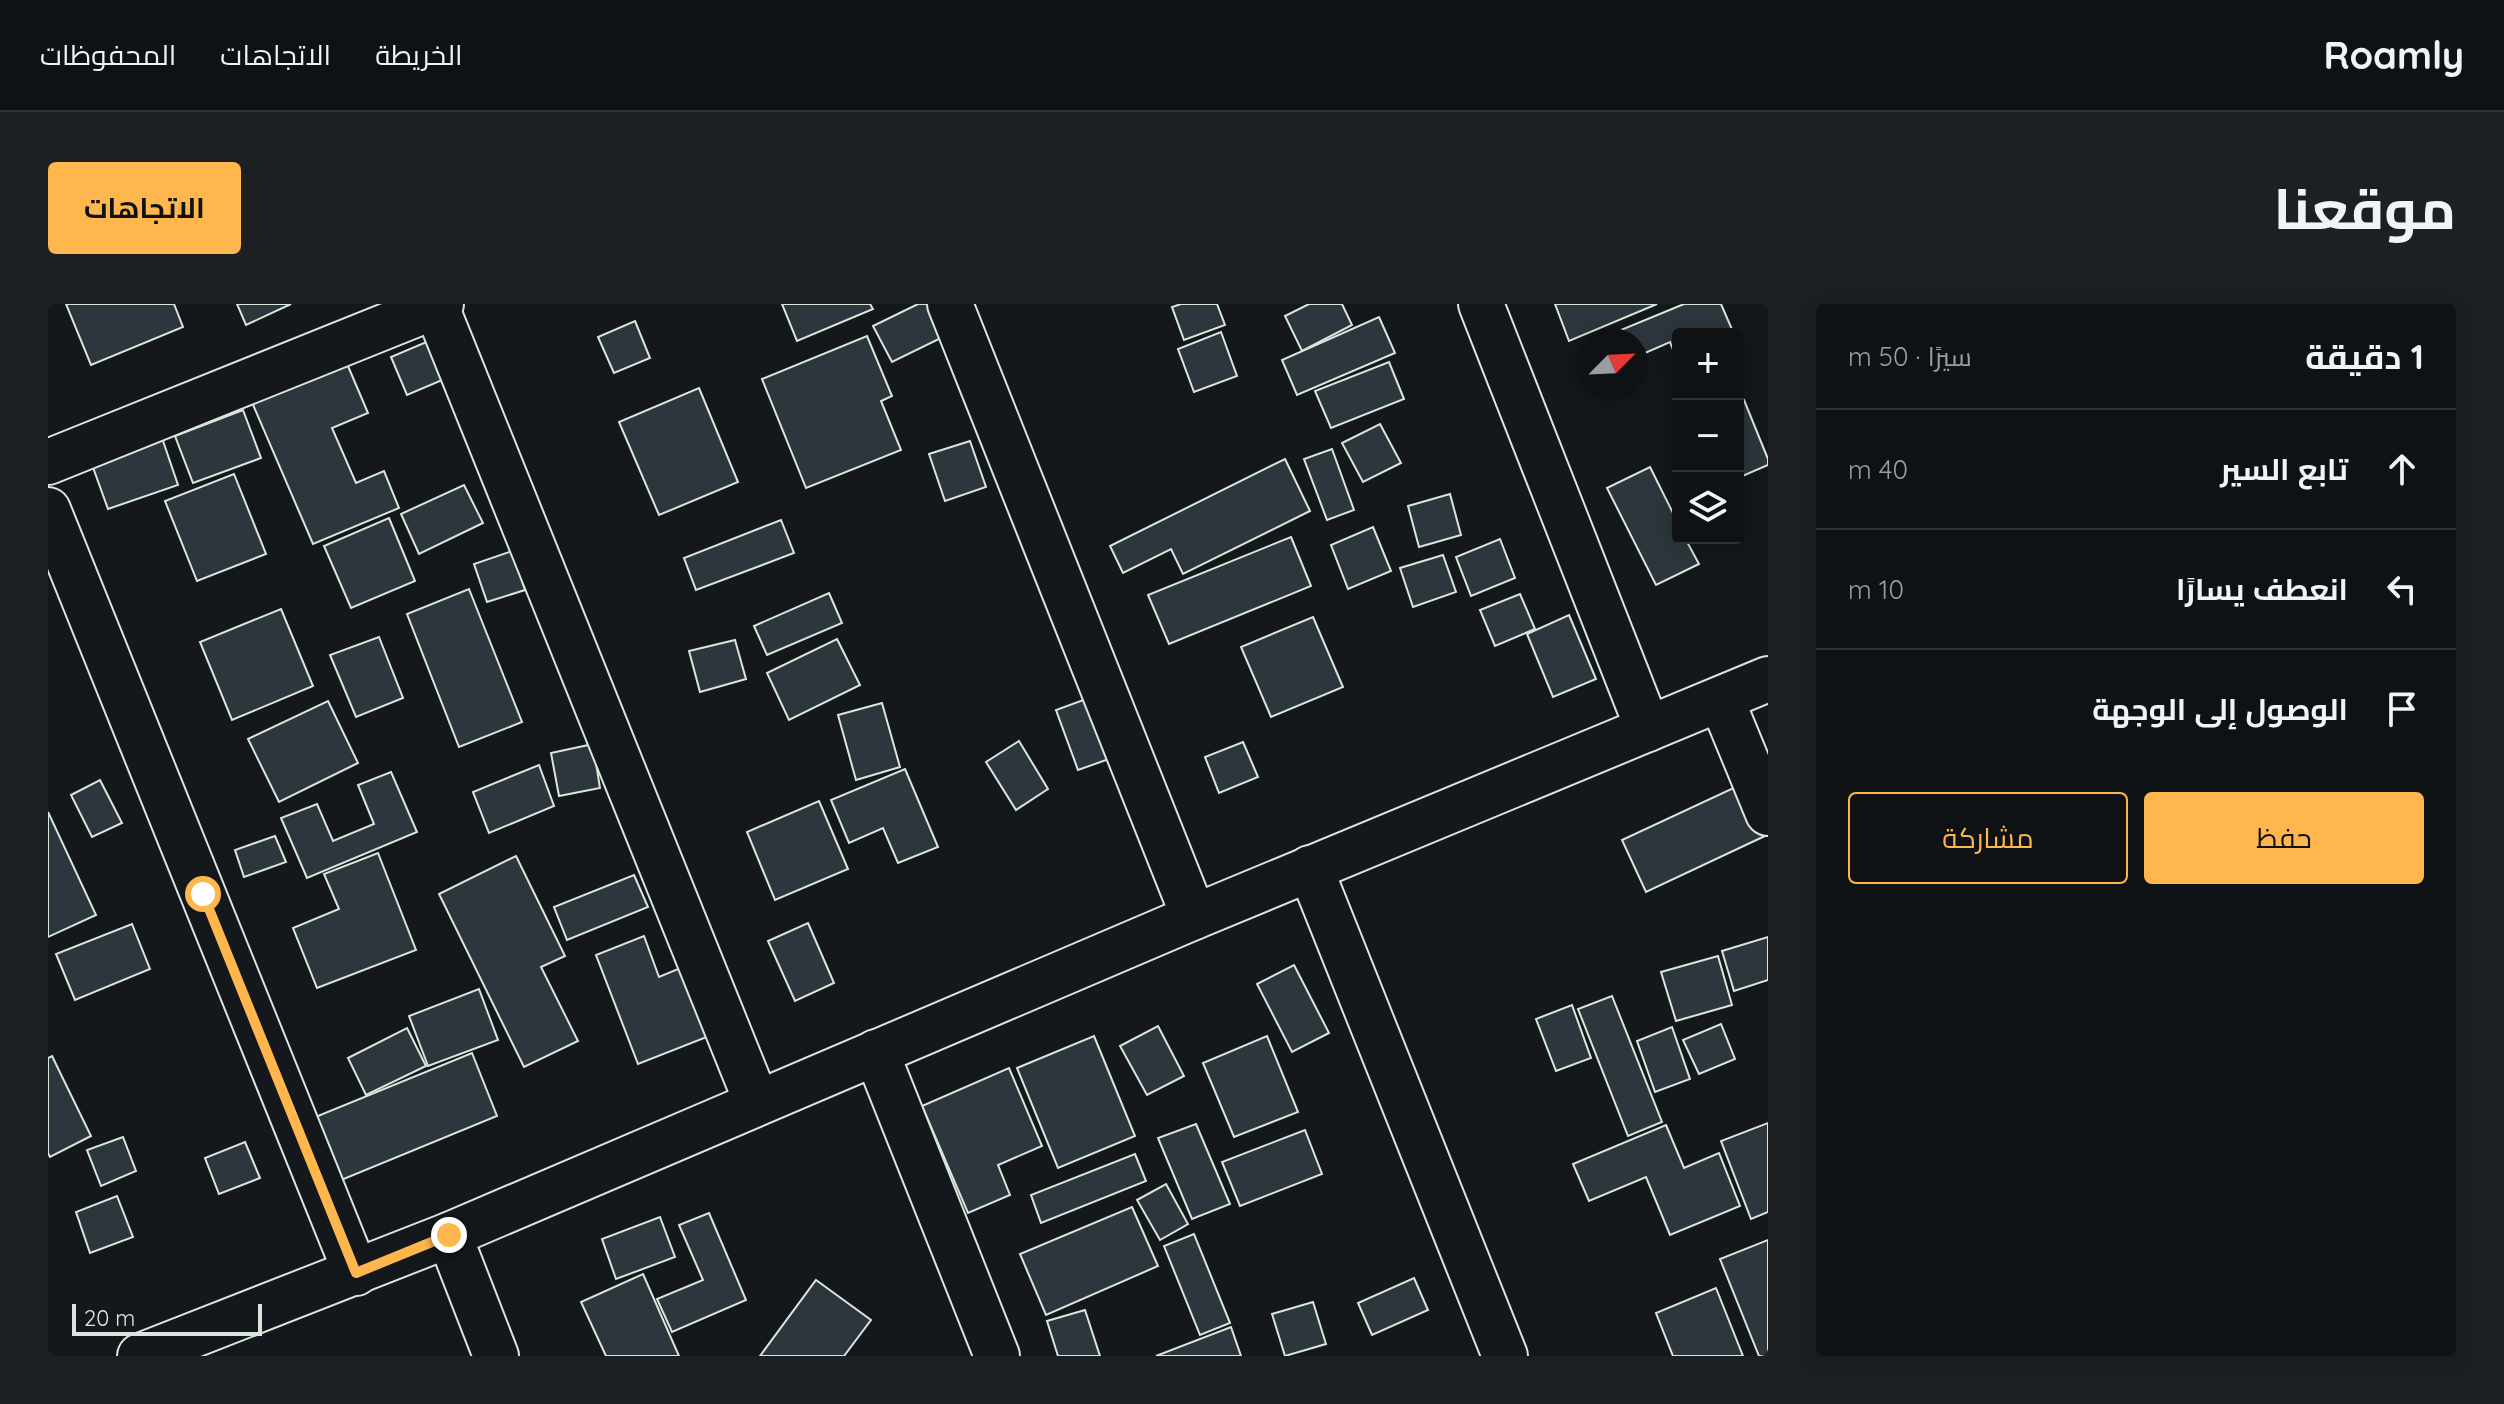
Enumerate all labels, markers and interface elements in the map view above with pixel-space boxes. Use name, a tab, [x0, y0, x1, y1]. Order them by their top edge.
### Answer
text: Roamly	[2323, 31, 2464, 79]
text: المحفوظات	[40, 37, 176, 72]
text: الاتجاهات	[220, 37, 331, 72]
text: الخريطة	[375, 37, 463, 72]
button: الاتجاهات	[48, 162, 241, 254]
text: موقعنا	[2273, 173, 2456, 243]
north arrow	[1576, 328, 1648, 400]
map controls	[1672, 328, 1744, 544]
button: +	[1672, 328, 1744, 400]
text: 1 دقيقة	[2305, 335, 2424, 378]
text: سيرًا · 50 m	[1848, 340, 1972, 373]
button: −	[1672, 400, 1744, 472]
icon: ahead	[2380, 447, 2424, 491]
text: تابع السير	[2220, 450, 2348, 488]
text: 40 m	[1848, 453, 1908, 486]
button: layers	[1672, 472, 1744, 544]
icon: left	[2380, 567, 2424, 611]
text: انعطف يسارًا	[2176, 570, 2348, 608]
text: 10 m	[1848, 573, 1904, 606]
icon: arrive	[2380, 687, 2424, 731]
text: الوصول إلى الوجهة	[2092, 690, 2348, 728]
button: مشاركة	[1848, 792, 2128, 884]
button: حفظ	[2144, 792, 2424, 884]
route start	[185, 876, 221, 912]
route end	[431, 1217, 467, 1253]
scale bar	[72, 1300, 262, 1336]
text: 20 m	[84, 1304, 135, 1332]

